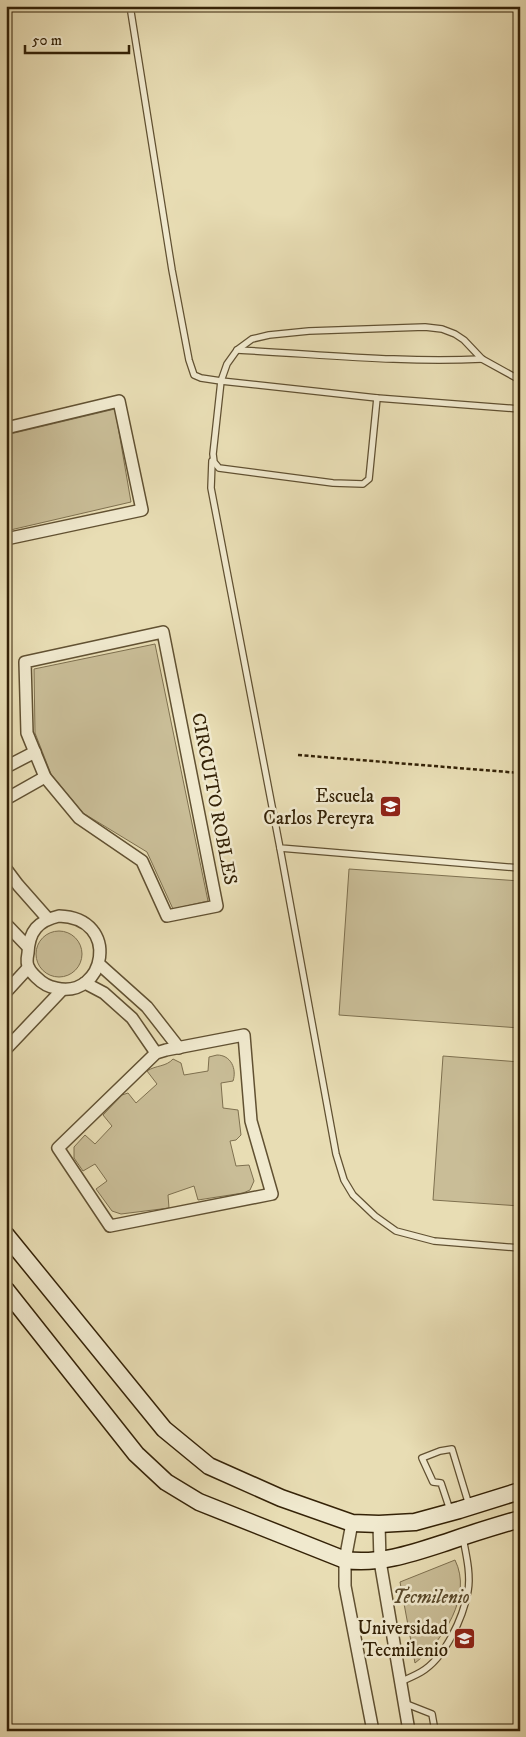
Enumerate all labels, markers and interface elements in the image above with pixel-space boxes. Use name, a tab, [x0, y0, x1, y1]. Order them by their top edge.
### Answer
scale bar	[25, 22, 129, 54]
text: 50 m	[32, 31, 62, 50]
street label: CIRCUITO ROBLES	[186, 711, 242, 887]
place label: Escuela Carlos Pereyra	[263, 785, 374, 830]
school or university icon: Escuela Carlos Pereyra	[378, 795, 402, 819]
park label: Tecmilenio	[392, 1586, 470, 1609]
place label: Universidad Tecmilenio	[357, 1617, 449, 1662]
school or university icon: Universidad Tecmilenio	[452, 1627, 476, 1651]

